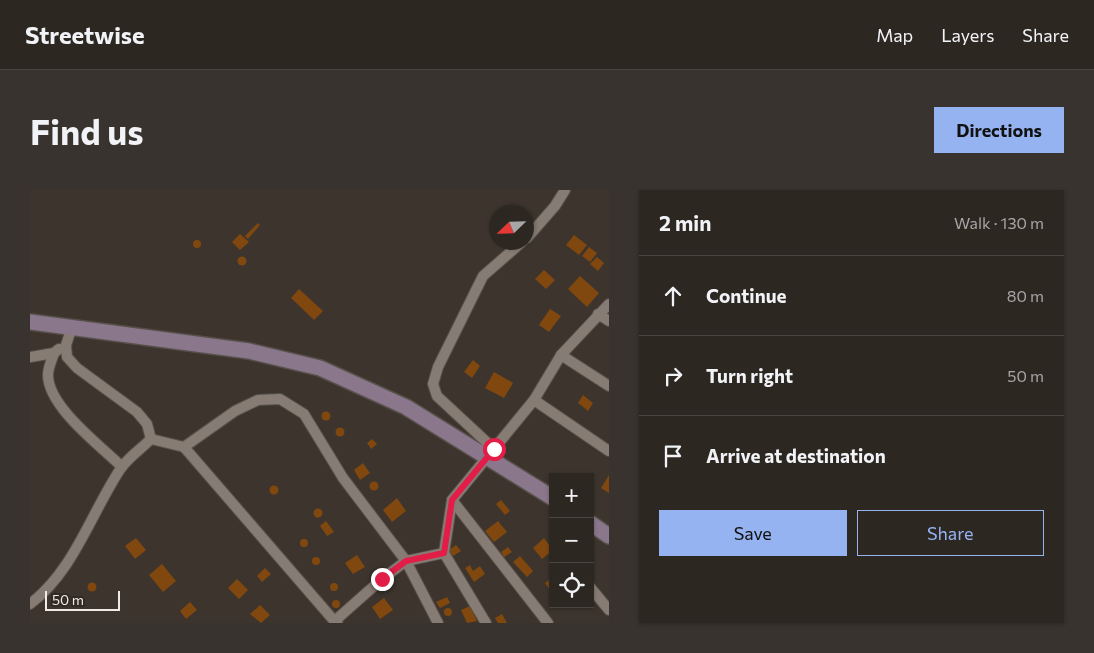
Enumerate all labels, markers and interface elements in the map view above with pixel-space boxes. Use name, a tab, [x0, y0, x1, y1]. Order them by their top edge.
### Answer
text: Streetwise	[25, 20, 145, 49]
text: Map	[876, 24, 913, 46]
text: Layers	[941, 24, 994, 46]
text: Share	[1022, 24, 1069, 46]
button: Directions	[934, 107, 1064, 153]
text: Find us	[30, 109, 144, 152]
north arrow	[489, 205, 534, 250]
text: 2 min	[659, 210, 711, 235]
text: Walk · 130 m	[954, 213, 1044, 232]
icon: ahead	[659, 282, 687, 310]
text: Continue	[706, 284, 786, 307]
text: 80 m	[1007, 286, 1044, 305]
icon: right	[659, 362, 687, 390]
text: Turn right	[706, 364, 793, 387]
text: 50 m	[1007, 366, 1044, 385]
route start	[483, 438, 506, 461]
icon: arrive	[659, 442, 687, 470]
text: Arrive at destination	[706, 444, 886, 467]
map controls	[549, 473, 594, 608]
button: +	[549, 473, 594, 518]
button: Save	[659, 510, 847, 556]
button: Share	[857, 510, 1044, 556]
button: −	[549, 518, 594, 563]
button: locate	[549, 563, 594, 608]
route end	[371, 568, 394, 591]
scale bar	[45, 588, 120, 611]
text: 50 m	[52, 591, 84, 608]

